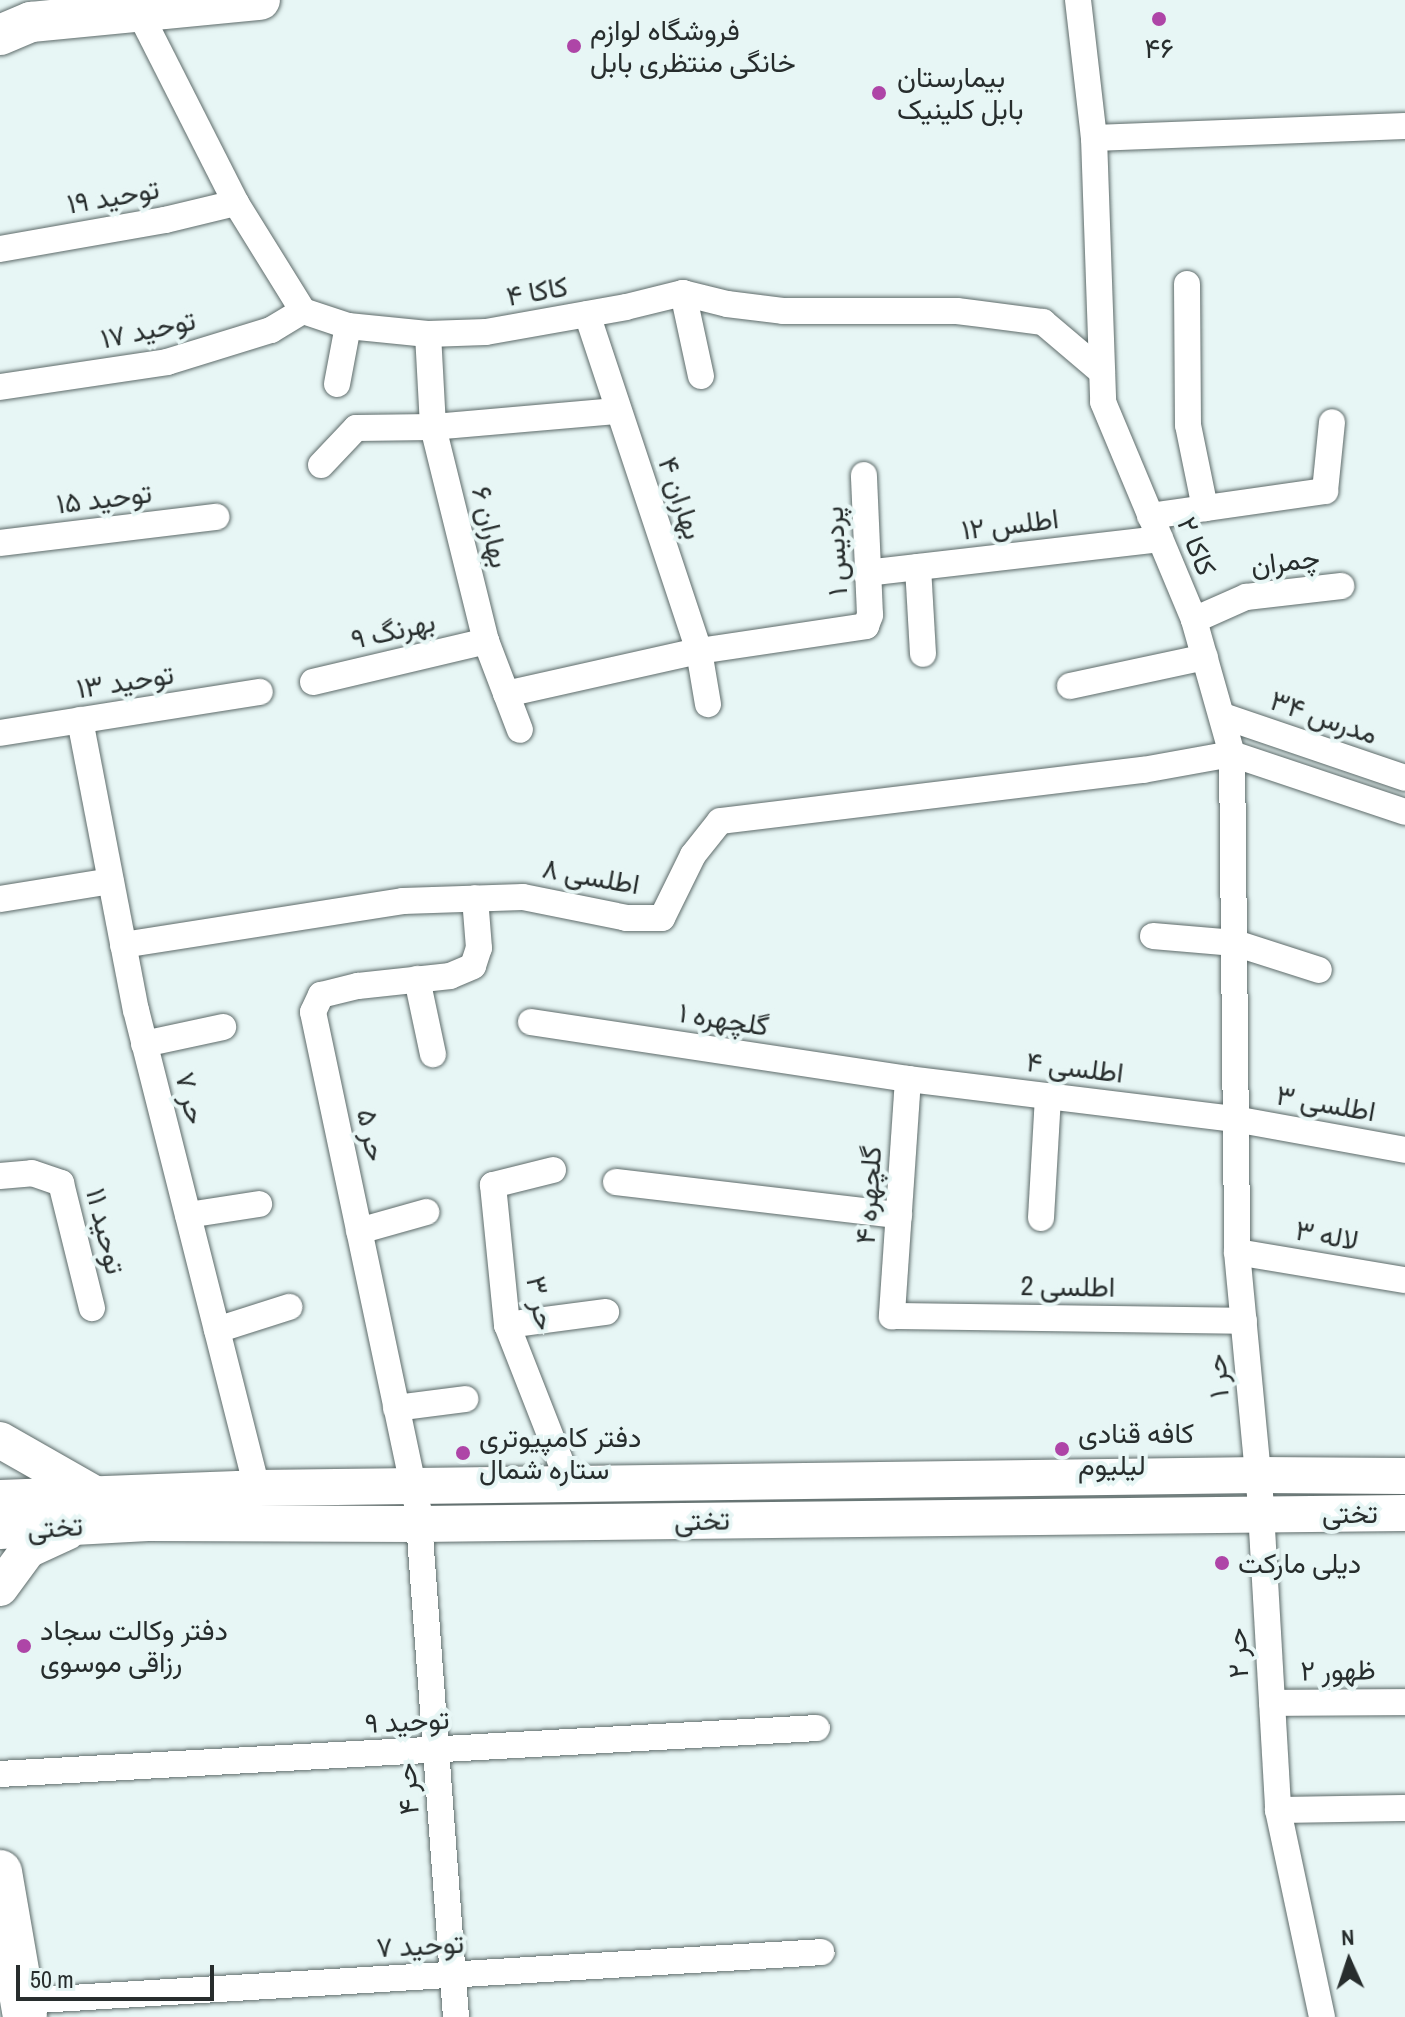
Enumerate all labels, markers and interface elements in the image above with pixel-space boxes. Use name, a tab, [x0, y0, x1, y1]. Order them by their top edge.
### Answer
marker: ۴۶	[1150, 10, 1168, 28]
place label: فروشگاه لوازم خانگی منتظری بابل	[590, 13, 796, 79]
place label: ۴۶	[1144, 31, 1174, 65]
marker: فروشگاه لوازم خانگی منتظری بابل	[565, 37, 583, 55]
place label: بیمارستان بابل کلینیک	[897, 60, 1023, 126]
marker: بیمارستان بابل کلینیک	[868, 82, 890, 104]
street label: توحید ۱۹	[64, 171, 162, 221]
street label: کاکا ۴	[504, 269, 570, 313]
street label: توحید ۱۷	[98, 303, 198, 355]
street label: بهاران ۴	[651, 452, 711, 544]
street label: توحید ۱۵	[54, 475, 154, 521]
street label: بهاران ۶	[465, 483, 517, 571]
street label: اطلس ۱۲	[960, 501, 1060, 547]
street label: پردیس ۱	[816, 505, 854, 597]
street label: کاکا ۲	[1170, 512, 1224, 580]
street label: چمران	[1249, 540, 1321, 582]
street label: بهرنگ ۹	[348, 604, 438, 656]
street label: توحید ۱۳	[74, 657, 176, 705]
street label: مدرس ۳۴	[1266, 683, 1382, 751]
street label: اطلسی ۸	[540, 851, 642, 901]
street label: گلچهره ۱	[677, 995, 771, 1043]
street label: اطلسی ۴	[1024, 1044, 1126, 1090]
street label: حر ۷	[168, 1068, 214, 1128]
street label: اطلسی ۳	[1274, 1078, 1378, 1128]
street label: حر ۵	[350, 1106, 394, 1164]
street label: گلچهره ۴	[848, 1145, 888, 1245]
street label: توحید ۱۱	[79, 1185, 133, 1277]
street label: لاله ۳	[1293, 1213, 1361, 1257]
street label: اطلسی 2	[1020, 1268, 1116, 1304]
street label: حر ۳	[519, 1273, 563, 1333]
street label: حر ۱	[1198, 1353, 1236, 1399]
place label: کافه قنادی لیلیوم	[1078, 1416, 1194, 1482]
place label: دفتر کامپیوتری ستاره شمال	[479, 1420, 642, 1486]
marker: کافه قنادی لیلیوم	[1053, 1440, 1071, 1458]
marker: دفتر کامپیوتری ستاره شمال	[454, 1444, 472, 1462]
street label: تختی	[1322, 1496, 1378, 1530]
street label: تختی	[674, 1503, 730, 1537]
street label: تختی	[26, 1508, 84, 1546]
place label: دیلی مارکت	[1238, 1546, 1361, 1580]
marker: دیلی مارکت	[1213, 1554, 1231, 1572]
place label: دفتر وکالت سجاد رزاقی موسوی	[40, 1613, 228, 1679]
street label: حر ۲	[1219, 1627, 1255, 1679]
marker: دفتر وکالت سجاد رزاقی موسوی	[15, 1637, 33, 1655]
street label: ظهور ۲	[1300, 1653, 1376, 1687]
street label: توحید ۹	[364, 1702, 450, 1740]
street label: حر ۴	[388, 1762, 426, 1816]
north arrow	[1309, 1921, 1389, 2001]
text: N	[1340, 1922, 1355, 1952]
street label: توحید ۷	[375, 1926, 465, 1964]
scale bar	[20, 1949, 218, 1999]
text: 50 m	[30, 1963, 74, 1995]

